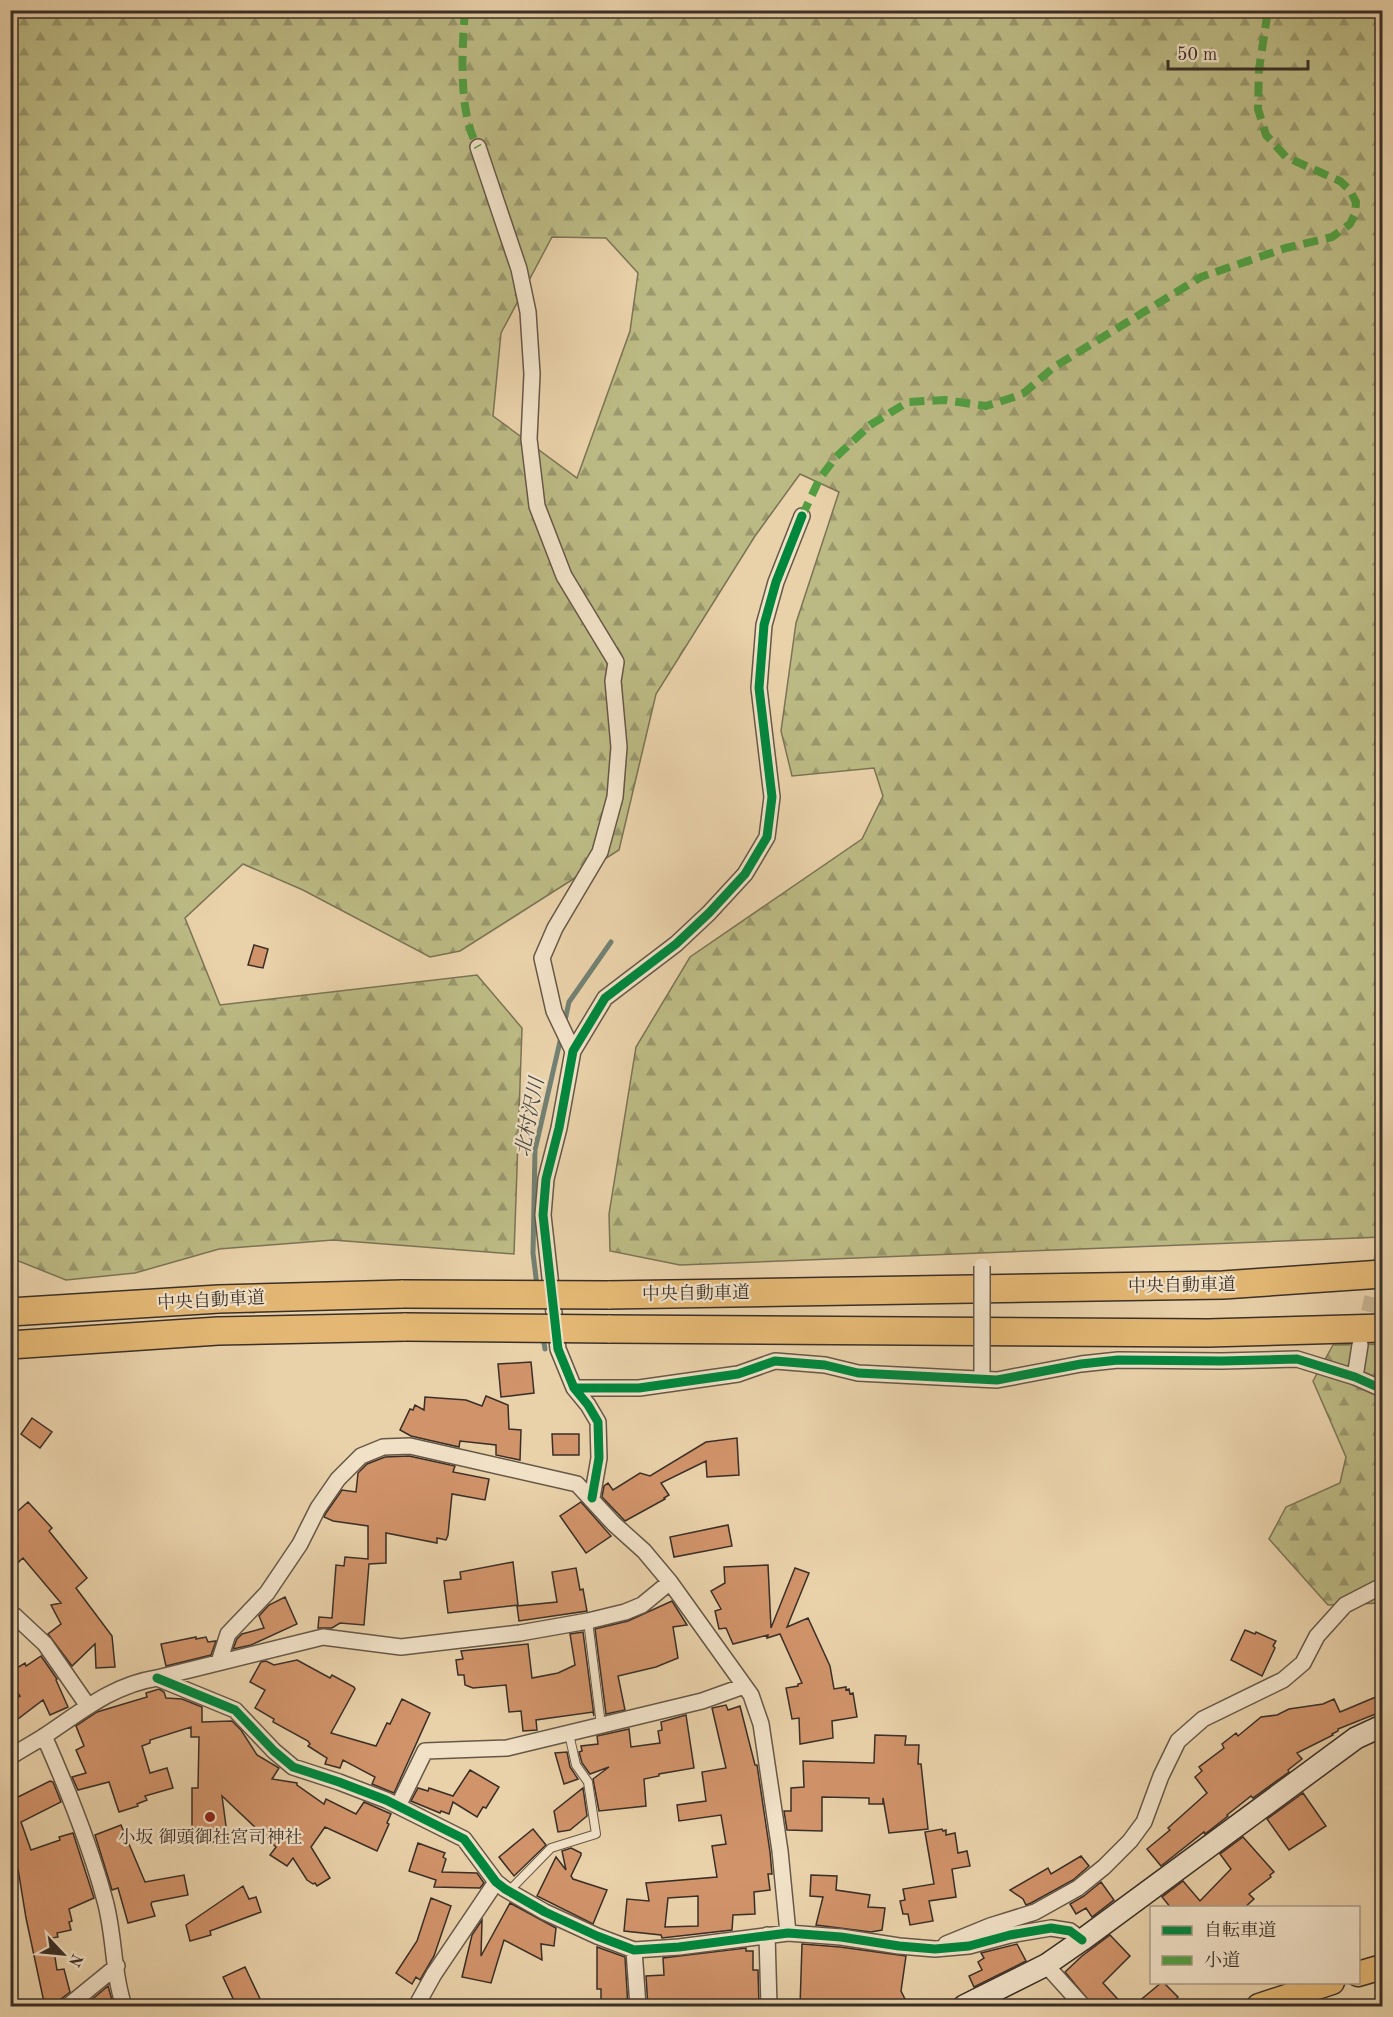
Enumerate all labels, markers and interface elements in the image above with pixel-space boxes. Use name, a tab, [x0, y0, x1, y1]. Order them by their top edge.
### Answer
scale bar	[1168, 33, 1308, 71]
text: 50 m	[1177, 46, 1217, 64]
water label: 北村沢川	[512, 1074, 549, 1159]
street label: 中央自動車道	[1128, 1274, 1236, 1296]
street label: 中央自動車道	[642, 1282, 750, 1304]
street label: 中央自動車道	[157, 1287, 265, 1313]
marker: 小坂 御頭御社宮司神社	[203, 1810, 217, 1824]
place label: 小坂 御頭御社宮司神社	[117, 1827, 303, 1847]
legend	[1150, 1906, 1360, 1984]
text: 自転車道	[1204, 1920, 1276, 1940]
north arrow	[33, 1924, 93, 1984]
text: 小道	[1204, 1950, 1240, 1970]
text: N	[64, 1951, 85, 1969]

